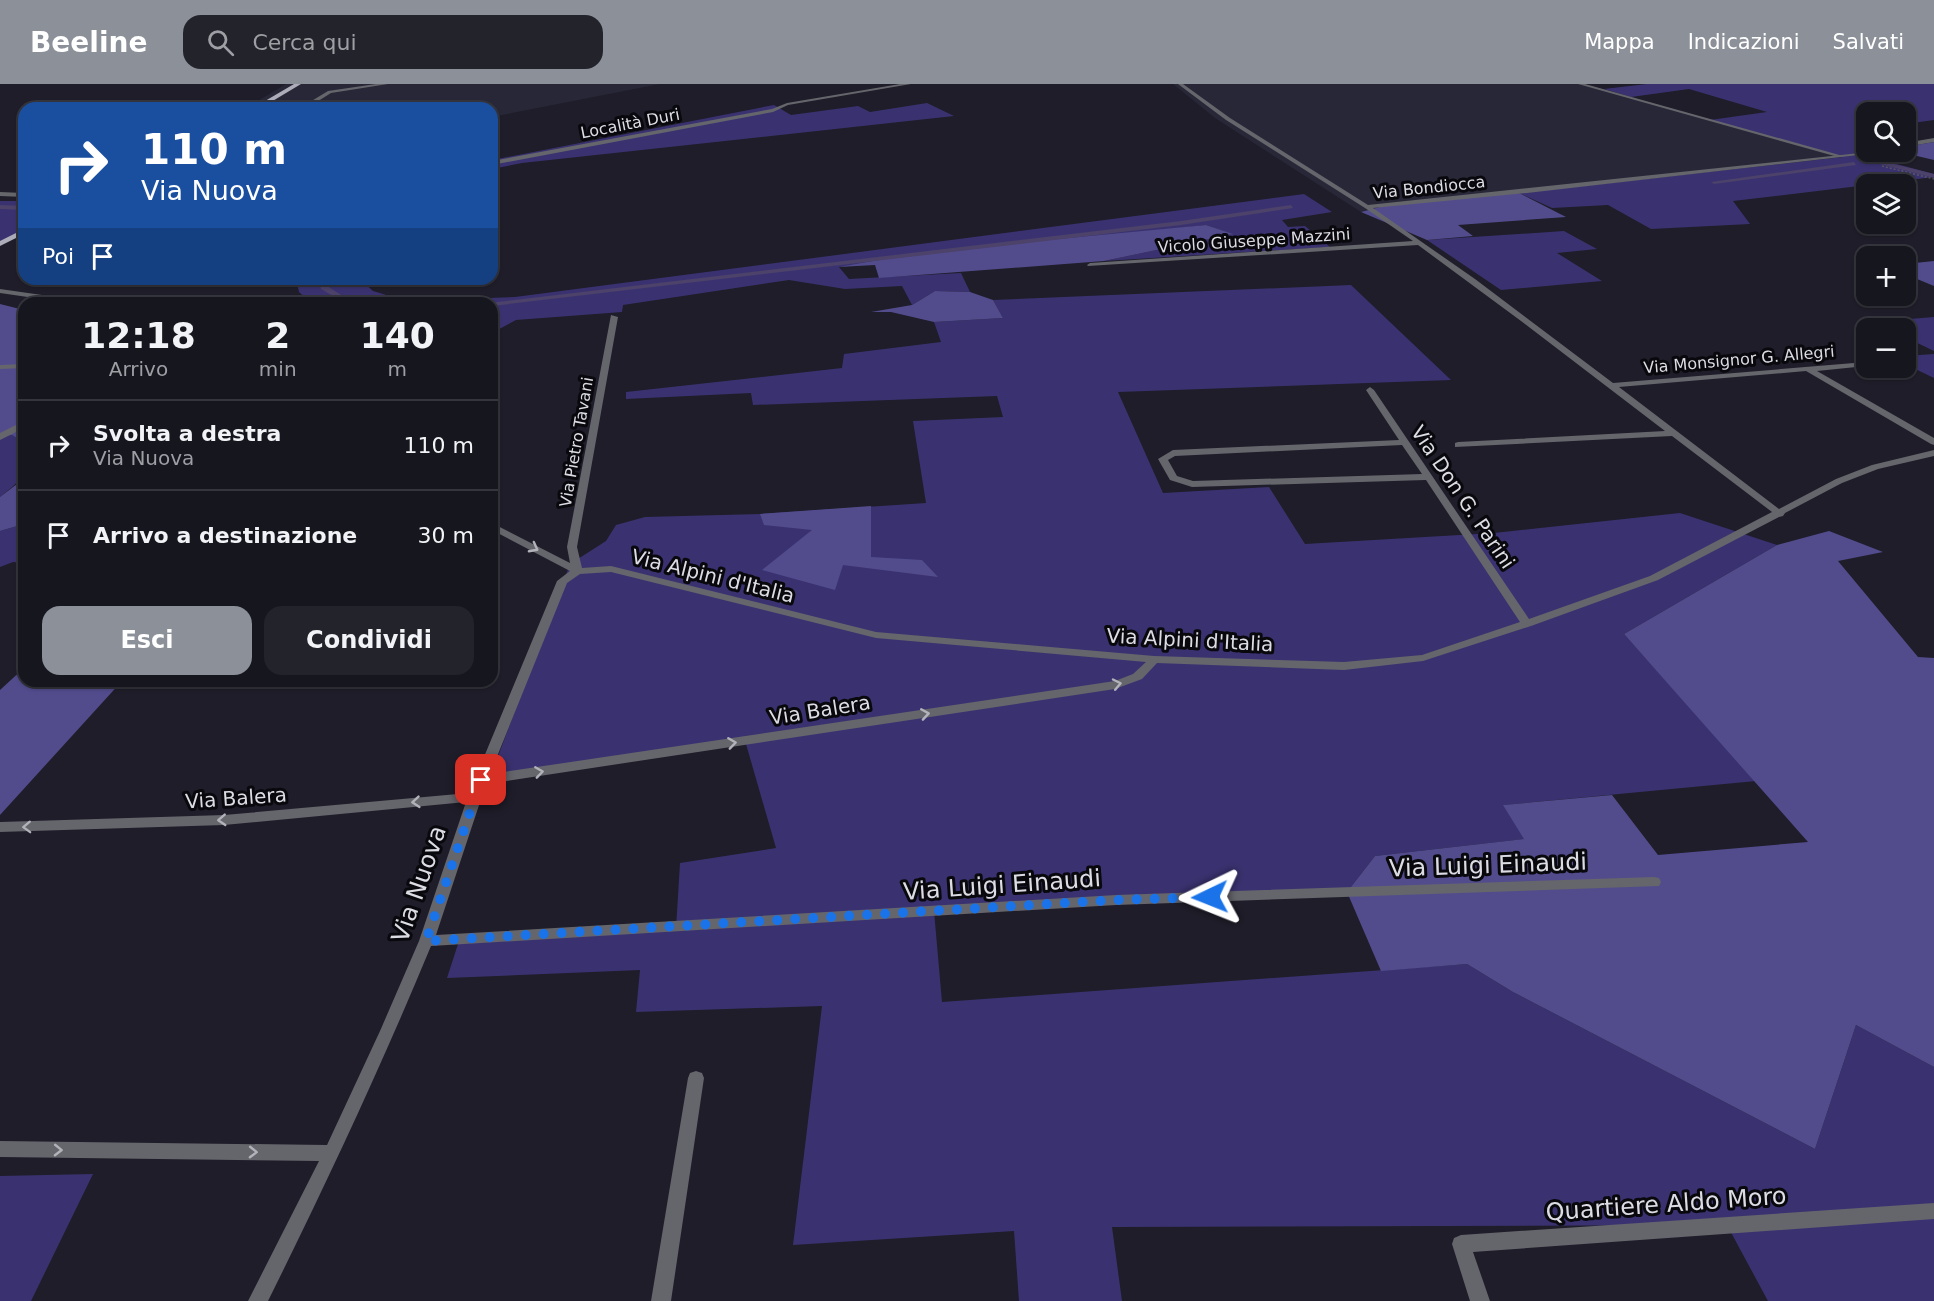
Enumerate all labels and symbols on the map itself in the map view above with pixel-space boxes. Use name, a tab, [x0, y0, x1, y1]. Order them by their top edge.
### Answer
street label: Località Duri	[579, 105, 681, 142]
street label: Via Bondiocca	[1372, 172, 1486, 203]
street label: Vicolo Giuseppe Mazzini	[1157, 224, 1351, 257]
street label: Via Monsignor G. Allegri	[1643, 342, 1835, 377]
street label: Via Pietro Tavani	[556, 376, 597, 509]
street label: Via Don G. Parini	[1406, 421, 1520, 573]
one-way arrow	[528, 541, 539, 552]
street label: Via Alpini d'Italia	[629, 544, 797, 608]
street label: Via Alpini d'Italia	[1106, 624, 1274, 656]
one-way arrow	[1112, 678, 1122, 691]
street label: Via Balera	[768, 690, 872, 730]
one-way arrow	[920, 709, 929, 721]
one-way arrow	[727, 738, 737, 750]
pin	[455, 754, 506, 805]
one-way arrow	[534, 766, 544, 778]
street label: Via Balera	[184, 782, 288, 814]
one-way arrow	[411, 795, 421, 808]
one-way arrow	[217, 813, 226, 826]
one-way arrow	[22, 820, 31, 833]
street label: Via Nuova	[386, 822, 452, 946]
street label: Via Luigi Einaudi	[1389, 848, 1587, 882]
street label: Via Luigi Einaudi	[902, 864, 1102, 906]
position arrow	[1178, 865, 1242, 929]
one-way arrow	[54, 1144, 63, 1156]
one-way arrow	[249, 1146, 258, 1158]
street label: Quartiere Aldo Moro	[1545, 1182, 1787, 1226]

